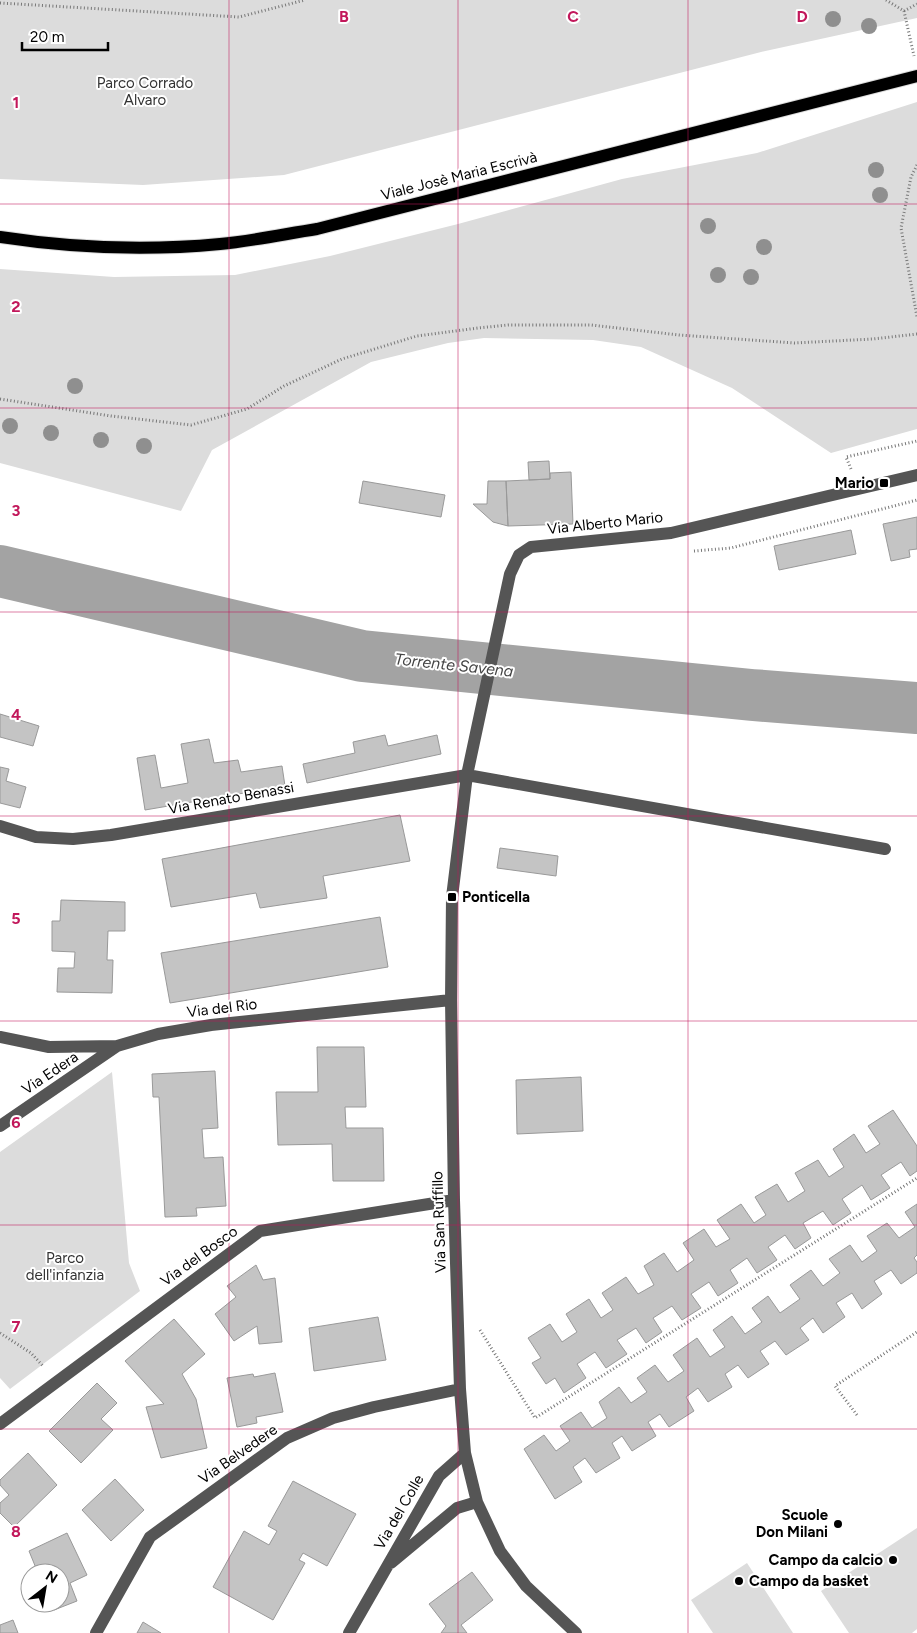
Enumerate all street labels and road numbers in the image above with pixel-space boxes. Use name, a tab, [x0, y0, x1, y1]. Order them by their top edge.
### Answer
street label: Viale Josè Maria Escrivà	[379, 148, 539, 204]
street label: Via Alberto Mario	[546, 508, 664, 538]
street label: Via Renato Benassi	[167, 778, 295, 818]
street label: Via del Rio	[186, 995, 259, 1021]
street label: Via Edera	[19, 1048, 81, 1098]
street label: Via San Ruffillo	[428, 1171, 450, 1273]
street label: Via del Bosco	[157, 1222, 241, 1290]
street label: Via Belvedere	[195, 1420, 281, 1488]
street label: Via del Colle	[370, 1471, 428, 1553]

